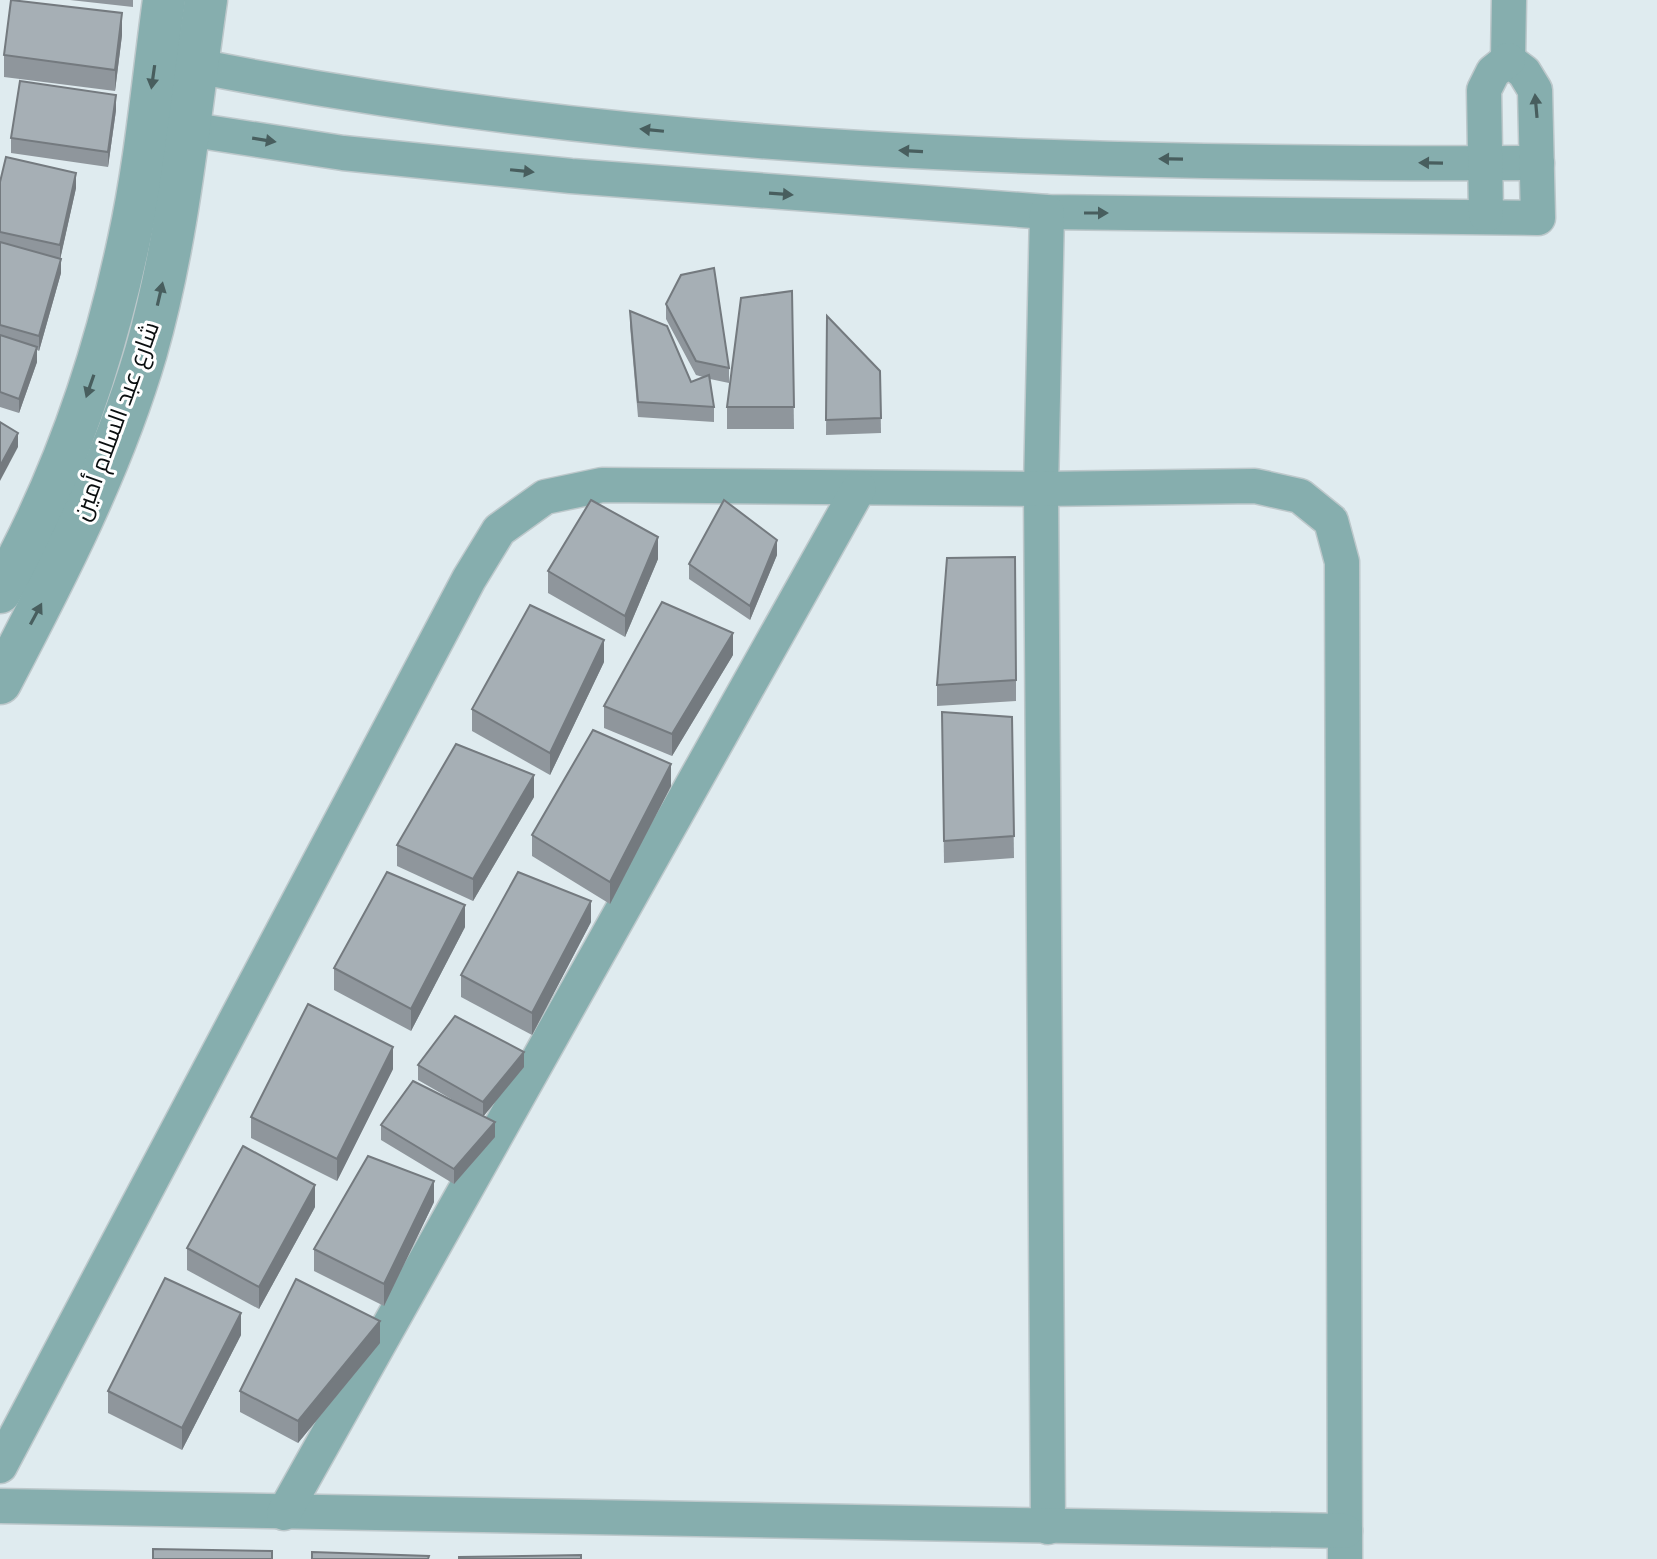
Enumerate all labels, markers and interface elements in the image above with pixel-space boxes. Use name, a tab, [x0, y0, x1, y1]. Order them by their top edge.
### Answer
one-way arrow	[146, 65, 159, 90]
one-way arrow	[1530, 93, 1543, 118]
one-way arrow	[639, 123, 664, 136]
one-way arrow	[252, 134, 277, 147]
one-way arrow	[898, 144, 923, 157]
one-way arrow	[1158, 152, 1183, 165]
one-way arrow	[1418, 157, 1443, 169]
one-way arrow	[510, 165, 535, 178]
one-way arrow	[769, 188, 794, 201]
one-way arrow	[1084, 206, 1109, 219]
one-way arrow	[154, 282, 167, 307]
street label: شارع عبد السلام أمين	[65, 317, 167, 525]
one-way arrow	[84, 375, 96, 399]
one-way arrow	[29, 603, 43, 625]

